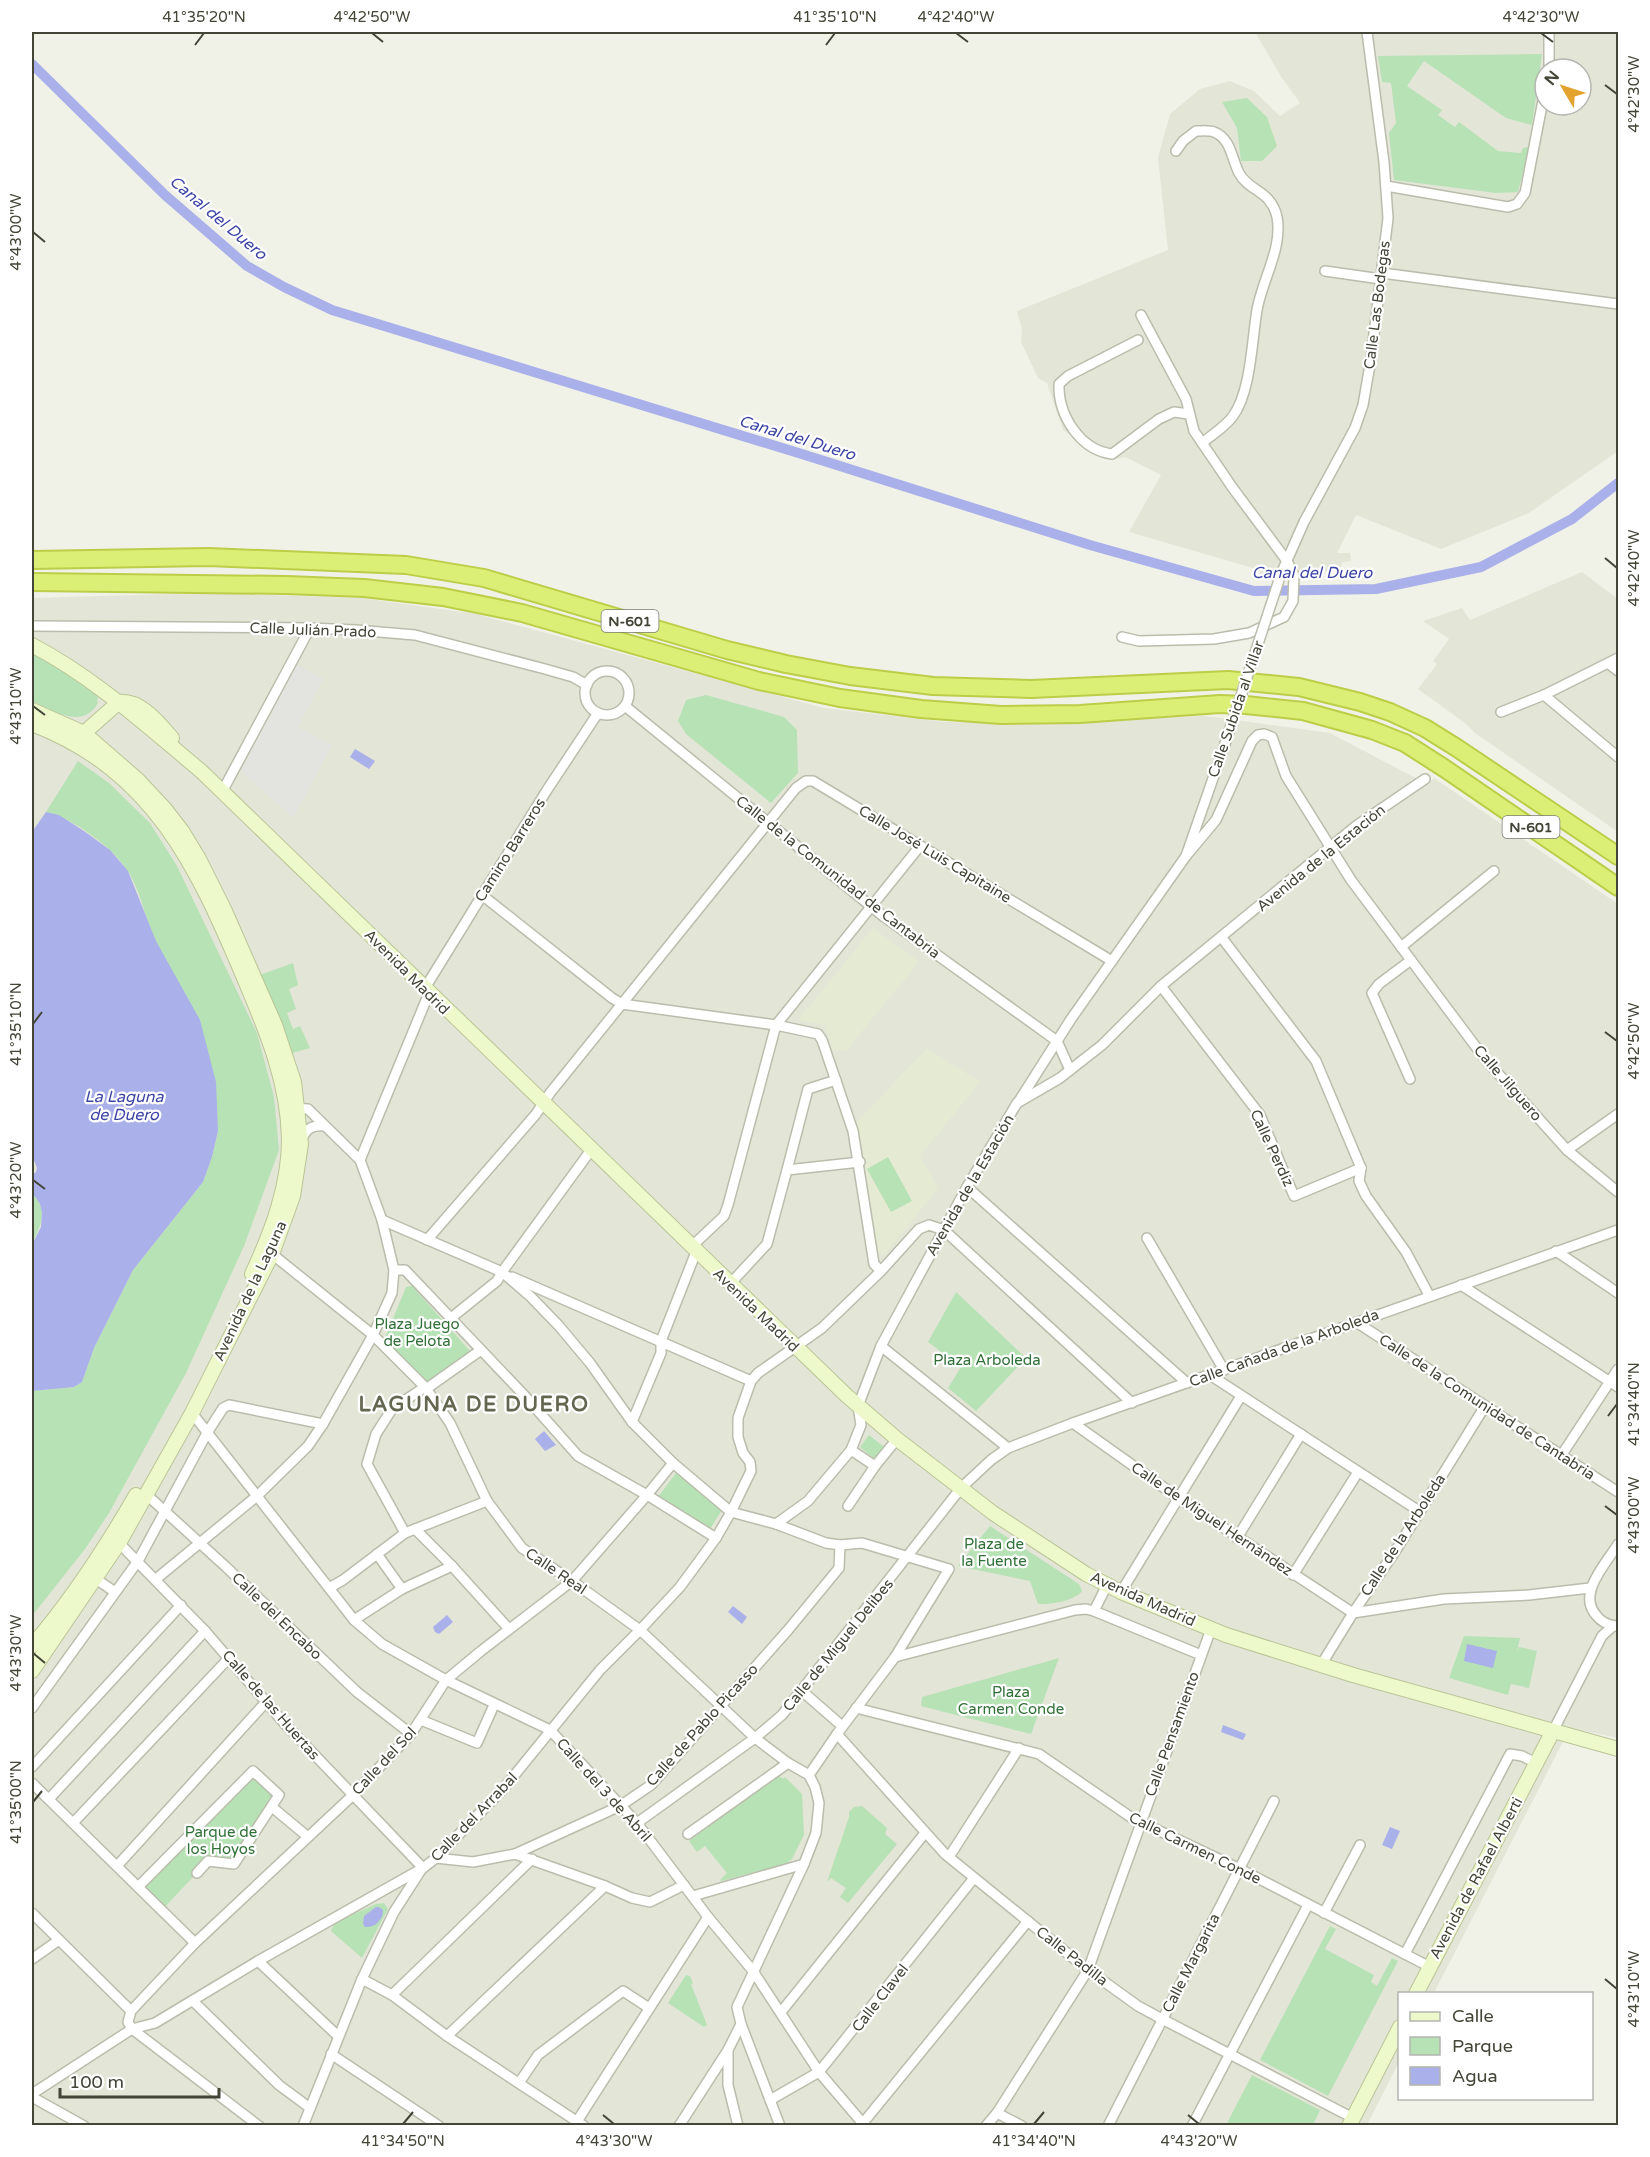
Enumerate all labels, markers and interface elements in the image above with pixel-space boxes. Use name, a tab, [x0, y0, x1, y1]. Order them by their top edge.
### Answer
text: 41°35'20"N	[162, 8, 246, 26]
text: 4°42'50"W	[334, 8, 410, 26]
text: 41°35'10"N	[793, 8, 877, 26]
text: 4°42'40"W	[918, 8, 994, 26]
text: 4°42'30"W	[1503, 8, 1579, 26]
text: 4°42'30"W	[1625, 56, 1643, 132]
north arrow	[1533, 57, 1593, 117]
text: N	[1540, 67, 1564, 89]
water label: Canal del Duero	[165, 172, 272, 265]
text: 4°43'00"W	[7, 194, 25, 270]
street label: Calle Las Bodegas	[1360, 240, 1394, 370]
water label: Canal del Duero	[736, 411, 859, 466]
text: 4°42'40"W	[1625, 530, 1643, 606]
water label: Canal del Duero	[1252, 563, 1374, 583]
road number: N-601	[602, 610, 658, 632]
street label: Calle Julián Prado	[249, 619, 377, 641]
street label: Calle Subida al Villar	[1204, 638, 1268, 780]
text: 4°43'10"W	[7, 668, 25, 744]
street label: Calle de la Comunidad de Cantabria	[732, 792, 944, 962]
street label: Camino Barreros	[471, 795, 549, 905]
street label: Calle José Luis Capitaine	[856, 801, 1014, 907]
street label: Avenida de la Estación	[1253, 801, 1389, 915]
road number: N-601	[1502, 816, 1559, 838]
street label: Avenida Madrid	[361, 926, 453, 1018]
text: 41°35'10"N	[7, 982, 25, 1066]
text: 4°42'50"W	[1625, 1003, 1643, 1079]
street label: Calle Jilguero	[1470, 1041, 1546, 1125]
water label: La Laguna de Duero	[84, 1087, 165, 1125]
street label: Calle Perdíz	[1246, 1106, 1298, 1190]
street label: Avenida de la Estación	[922, 1111, 1018, 1259]
text: 4°43'20"W	[7, 1142, 25, 1218]
street label: Avenida de la Laguna	[210, 1218, 290, 1364]
street label: Avenida Madrid	[709, 1264, 803, 1356]
street label: Calle Cañada de la Arboleda	[1187, 1305, 1381, 1391]
park label: Plaza Juego de Pelota	[374, 1315, 460, 1350]
street label: Calle de la Comunidad de Cantabria	[1376, 1330, 1598, 1484]
park label: Plaza Arboleda	[933, 1351, 1041, 1369]
text: 41°34'40"N	[1625, 1362, 1643, 1446]
district label: LAGUNA DE DUERO	[358, 1392, 590, 1417]
street label: Calle de Miguel Hernández	[1128, 1458, 1296, 1580]
street label: Calle de la Arboleda	[1357, 1470, 1449, 1600]
text: 4°43'00"W	[1625, 1477, 1643, 1553]
park label: Plaza de la Fuente	[961, 1535, 1027, 1570]
street label: Calle Real	[522, 1544, 590, 1598]
street label: Avenida Madrid	[1088, 1568, 1198, 1630]
street label: Calle del Encabo	[228, 1569, 326, 1663]
street label: Calle de Miguel Delibes	[779, 1575, 897, 1715]
text: 4°43'30"W	[7, 1615, 25, 1691]
street label: Calle de las Huertas	[218, 1646, 324, 1764]
street label: Calle de Pablo Picasso	[642, 1660, 762, 1790]
street label: Calle Pensamiento	[1141, 1669, 1203, 1799]
park label: Plaza Carmen Conde	[958, 1683, 1064, 1718]
street label: Calle del Sol	[348, 1723, 420, 1799]
street label: Calle del 3 de Abril	[553, 1734, 655, 1846]
text: 41°35'00"N	[7, 1760, 25, 1844]
street label: Calle del Arrabal	[427, 1769, 521, 1865]
street label: Avenida de Rafael Alberti	[1426, 1794, 1526, 1962]
street label: Calle Carmen Conde	[1126, 1808, 1264, 1888]
park label: Parque de los Hoyos	[185, 1823, 257, 1858]
street label: Calle Margarita	[1158, 1910, 1224, 2016]
street label: Calle Padilla	[1033, 1922, 1111, 1990]
text: 4°43'10"W	[1625, 1951, 1643, 2027]
street label: Calle Clavel	[848, 1960, 912, 2036]
legend	[1398, 1992, 1593, 2100]
text: Calle	[1452, 2005, 1494, 2027]
text: Parque	[1452, 2035, 1513, 2057]
scale bar	[60, 2061, 219, 2099]
text: Agua	[1452, 2065, 1498, 2087]
text: 100 m	[69, 2071, 124, 2093]
text: 41°34'50"N	[361, 2132, 445, 2150]
text: 4°43'30"W	[576, 2132, 652, 2150]
text: 41°34'40"N	[992, 2132, 1076, 2150]
text: 4°43'20"W	[1161, 2132, 1237, 2150]

